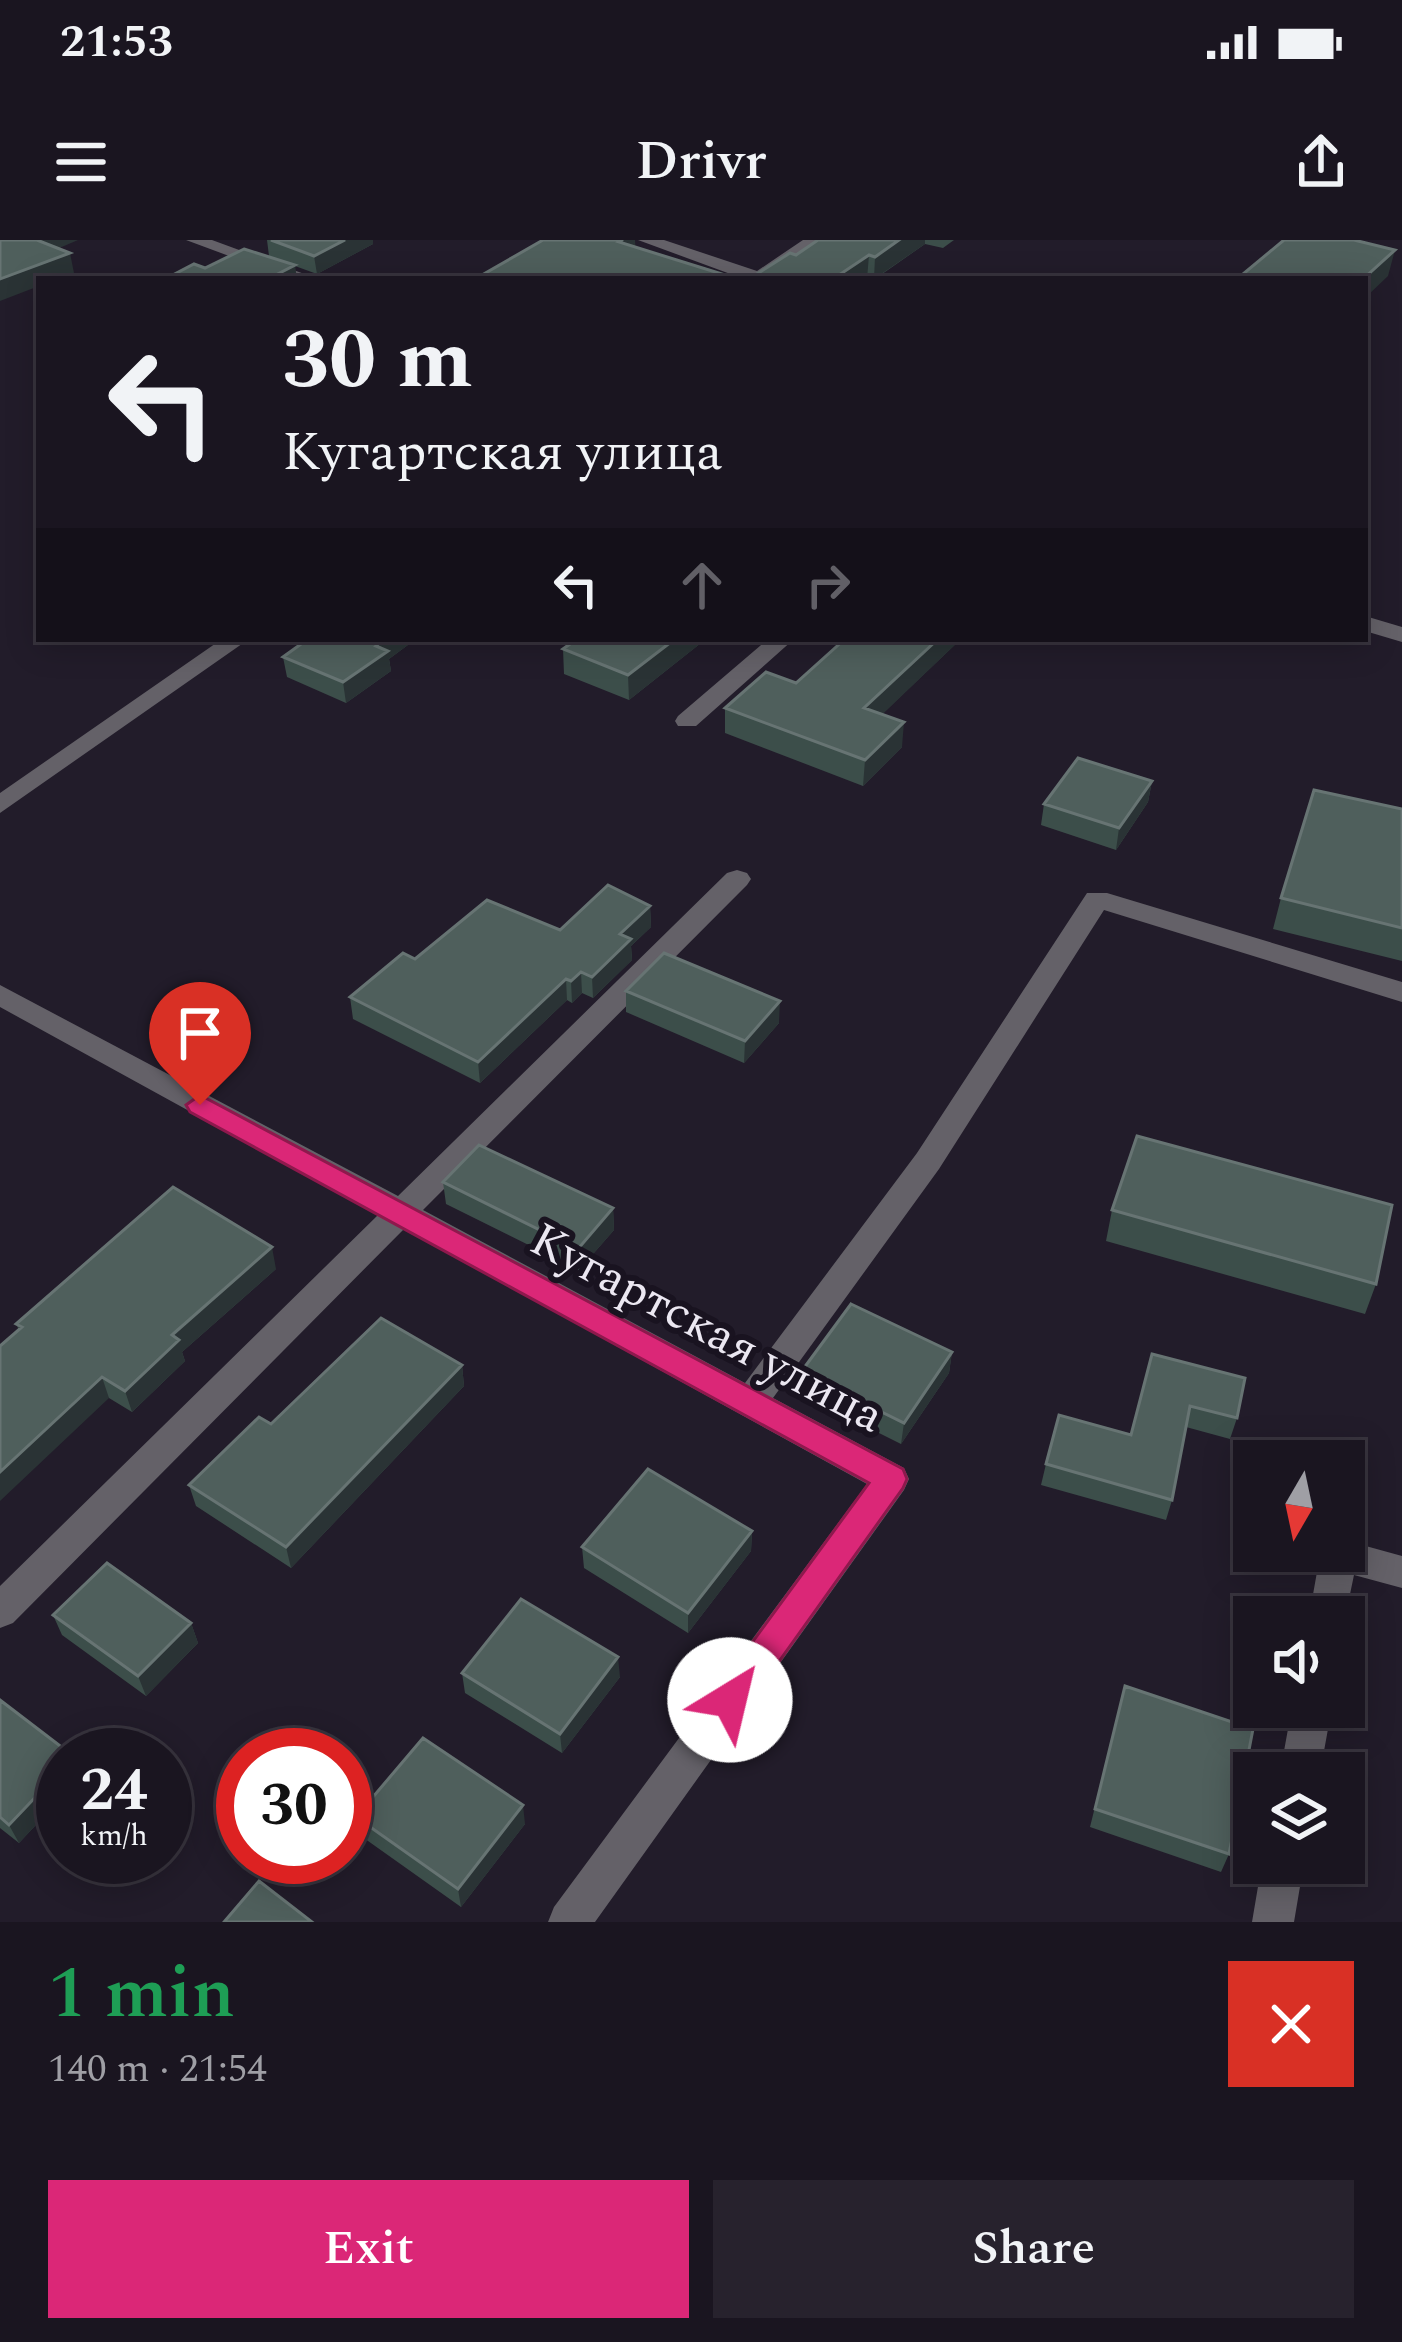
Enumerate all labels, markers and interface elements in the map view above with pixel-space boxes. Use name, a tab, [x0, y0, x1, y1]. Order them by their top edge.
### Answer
text: 21:53	[60, 8, 173, 77]
text: Drivr	[635, 121, 767, 203]
icon: menu	[48, 129, 114, 195]
icon: share	[1288, 129, 1354, 195]
text: 30 m	[282, 297, 473, 425]
icon: left	[84, 324, 240, 480]
text: Кугартская улица	[282, 412, 723, 494]
icon: left	[543, 552, 609, 618]
icon: ahead	[669, 552, 735, 618]
icon: right	[795, 552, 861, 618]
pin	[149, 982, 251, 1105]
icon: arrive	[167, 1000, 233, 1066]
street label: Кугартская улица	[517, 1204, 897, 1452]
north arrow	[1233, 1440, 1365, 1572]
map controls	[1233, 1440, 1365, 1884]
button: sound	[1233, 1596, 1365, 1728]
position arrow	[667, 1637, 793, 1763]
speed limit sign: 30	[216, 1728, 372, 1884]
text: 24	[80, 1745, 148, 1837]
button: layers	[1233, 1752, 1365, 1884]
text: km/h	[80, 1813, 148, 1859]
text: 1 min	[48, 1940, 235, 2049]
button: close	[1228, 1961, 1354, 2087]
text: 140 m · 21:54	[48, 2040, 267, 2099]
button: Exit	[48, 2180, 689, 2318]
button: Share	[713, 2180, 1354, 2318]

